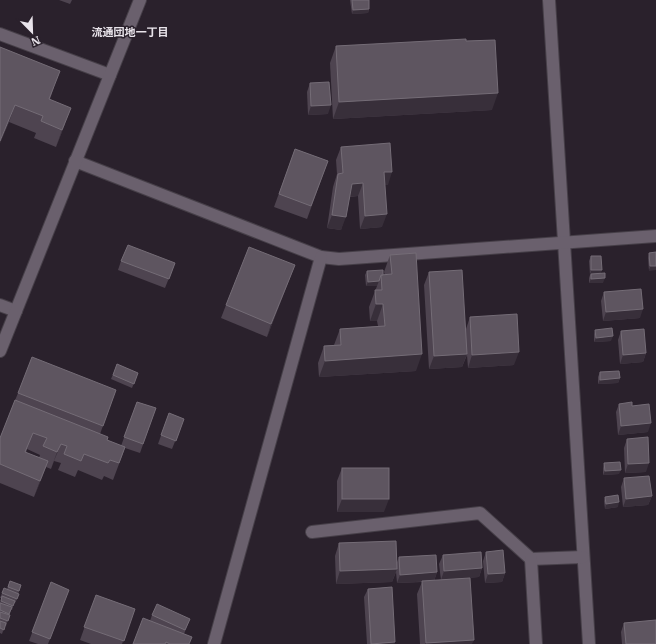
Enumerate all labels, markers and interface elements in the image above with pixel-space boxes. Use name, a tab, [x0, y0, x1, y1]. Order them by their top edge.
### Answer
north arrow	[12, 12, 52, 52]
district label: 流通団地一丁目	[92, 25, 169, 39]
text: N	[29, 33, 43, 49]

